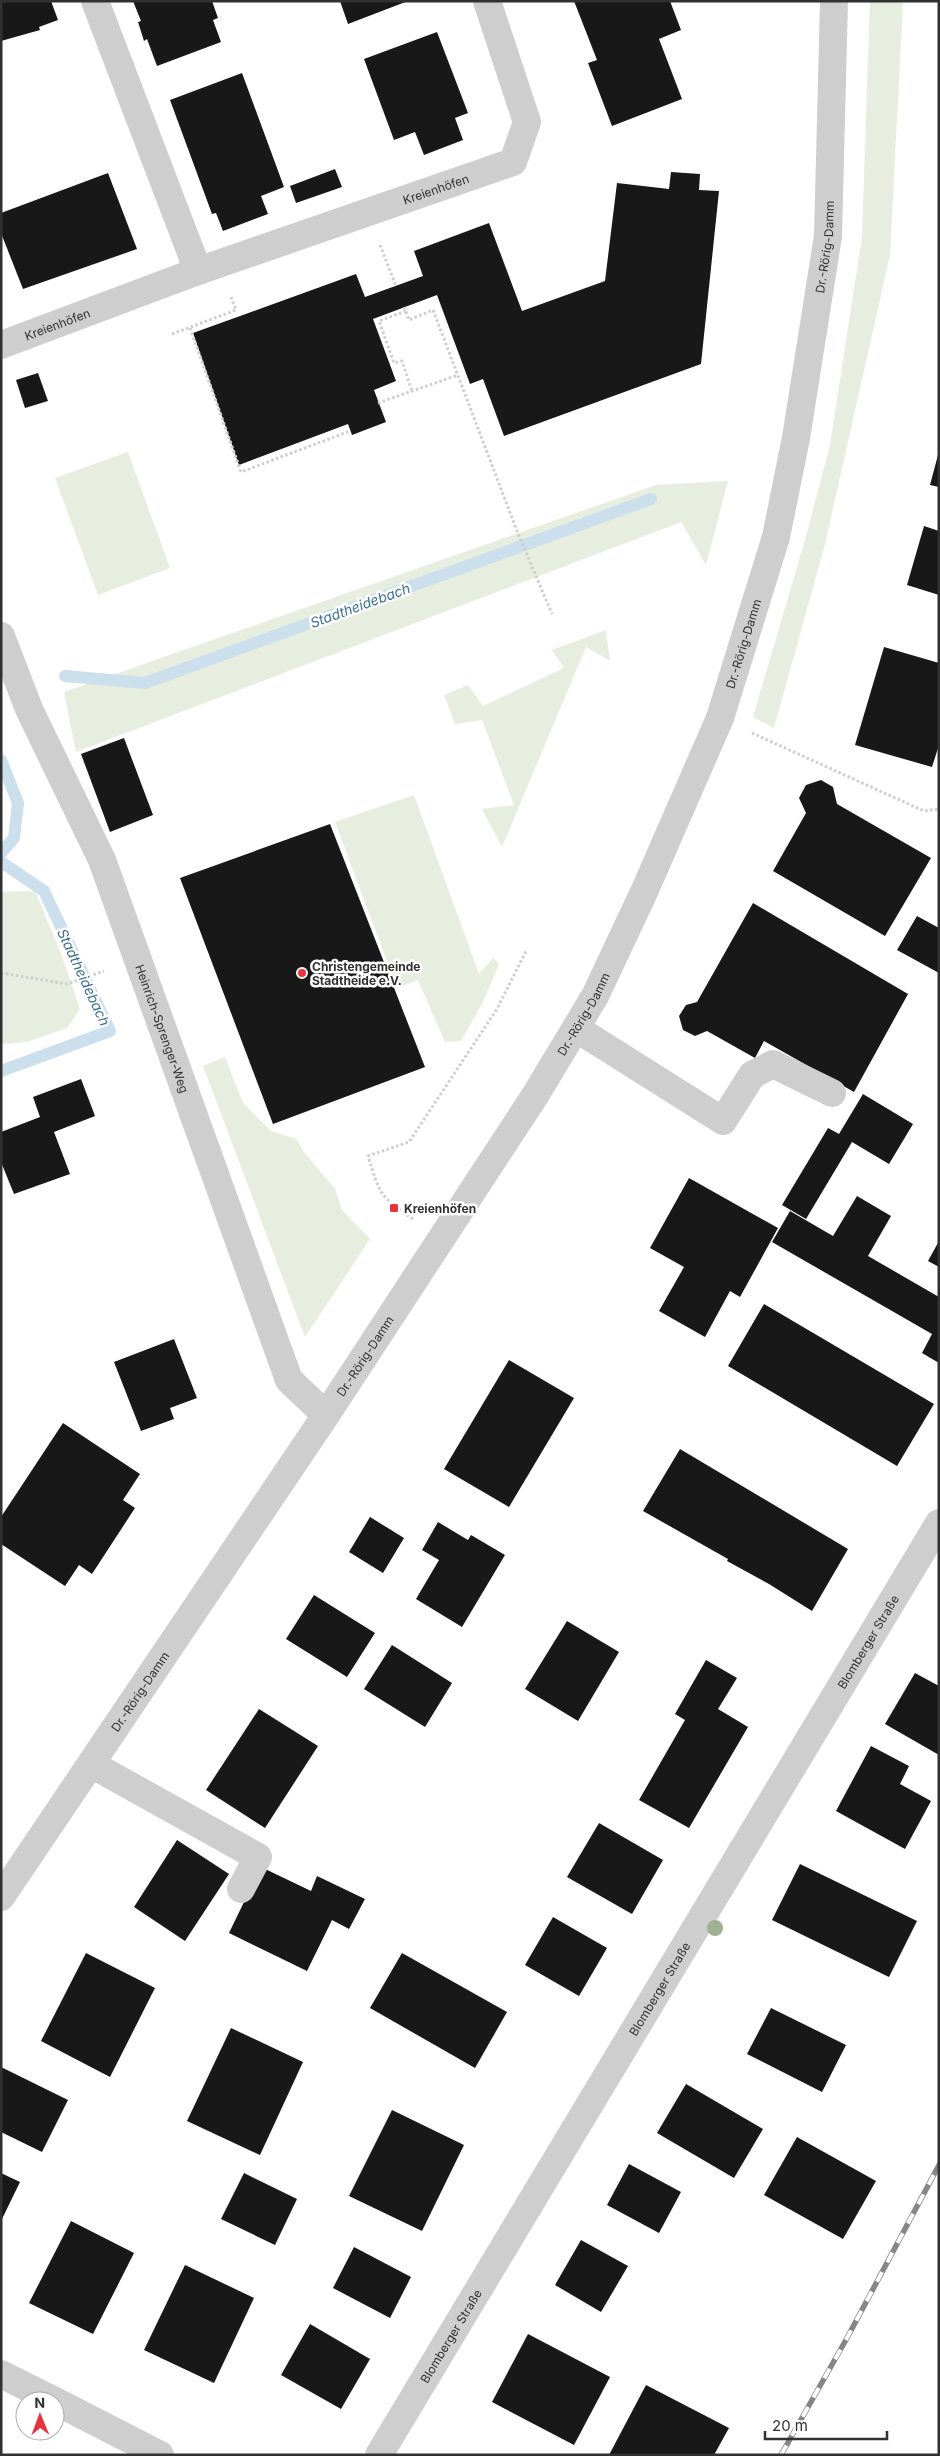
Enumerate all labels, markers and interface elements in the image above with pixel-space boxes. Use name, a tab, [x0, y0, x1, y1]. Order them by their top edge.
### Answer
street label: Kreienhöfen	[401, 170, 471, 207]
street label: Dr.-Rörig-Damm	[812, 200, 836, 294]
street label: Kreienhöfen	[22, 305, 92, 343]
water label: Stadtheidebach	[308, 579, 412, 631]
street label: Dr.-Rörig-Damm	[722, 597, 764, 690]
water label: Stadtheidebach	[54, 926, 114, 1028]
place label: Christengemeinde Stadtheide e.V.	[312, 959, 420, 988]
street label: Heinrich-Sprenger-Weg	[133, 962, 193, 1095]
marker: Christengemeinde Stadtheide e.V.	[296, 967, 308, 979]
street label: Dr.-Rörig-Damm	[554, 970, 613, 1058]
place label: Kreienhöfen	[404, 1201, 476, 1216]
marker: Kreienhöfen	[388, 1202, 400, 1214]
street label: Dr.-Rörig-Damm	[333, 1313, 396, 1399]
street label: Blomberger Straße	[834, 1592, 902, 1691]
street label: Dr.-Rörig-Damm	[107, 1649, 172, 1734]
street label: Blomberger Straße	[625, 1939, 693, 2038]
street label: Blomberger Straße	[417, 2286, 485, 2385]
north arrow	[15, 2391, 65, 2441]
text: N	[34, 2394, 45, 2411]
scale bar	[765, 2408, 888, 2440]
text: 20 m	[772, 2416, 808, 2435]

